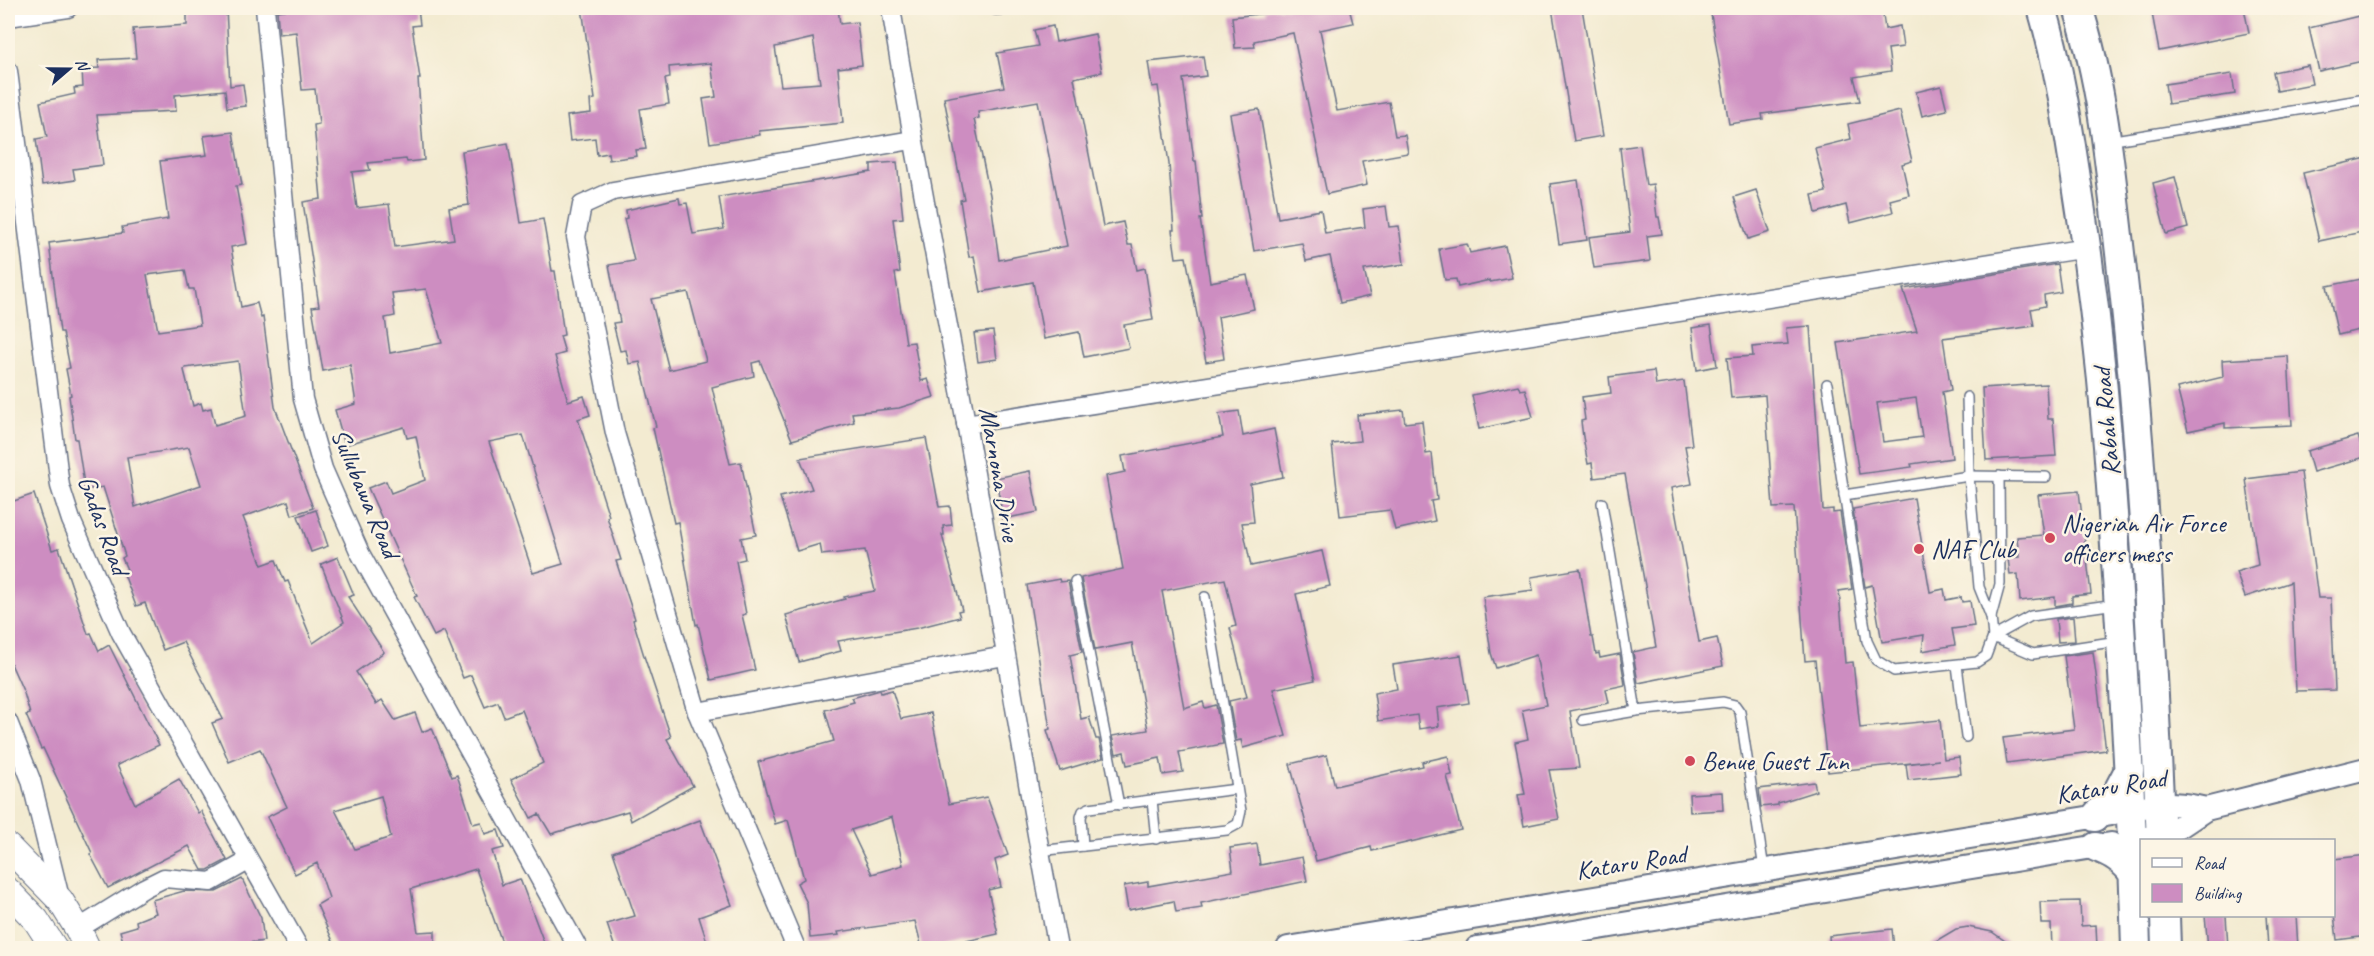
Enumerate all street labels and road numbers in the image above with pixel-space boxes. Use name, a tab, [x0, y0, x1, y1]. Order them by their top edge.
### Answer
street label: Rabah Road	[2085, 363, 2128, 477]
street label: Marnona Drive	[971, 404, 1028, 545]
street label: Sullubawa Road	[324, 424, 409, 566]
street label: Gadas Road	[70, 471, 138, 583]
street label: Kataru Road	[2054, 761, 2172, 811]
street label: Kataru Road	[1574, 837, 1692, 887]

